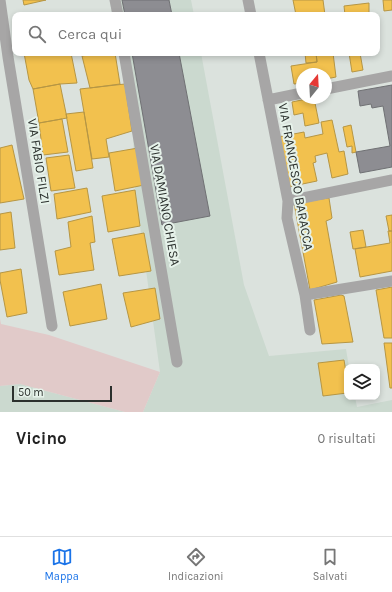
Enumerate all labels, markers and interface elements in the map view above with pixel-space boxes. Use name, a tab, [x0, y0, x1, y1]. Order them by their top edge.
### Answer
search box	[12, 12, 380, 56]
icon: search	[26, 23, 48, 45]
text: Cerca qui	[58, 25, 122, 43]
north arrow	[296, 68, 332, 104]
street label: VIA FRANCESCO BARACCA	[276, 102, 316, 252]
street label: VIA FABIO FILZI	[25, 117, 53, 205]
street label: VIA DAMIANO CHIESA	[147, 143, 183, 267]
map controls	[344, 364, 380, 400]
button: layers	[344, 364, 380, 400]
scale bar	[12, 384, 112, 403]
text: 50 m	[18, 386, 44, 399]
text: Vicino	[16, 428, 67, 448]
text: 0 risultati	[317, 431, 376, 446]
tab: Mappa	[45, 546, 79, 583]
tab: Indicazioni	[168, 546, 224, 583]
tab: Salvati	[313, 546, 347, 583]

